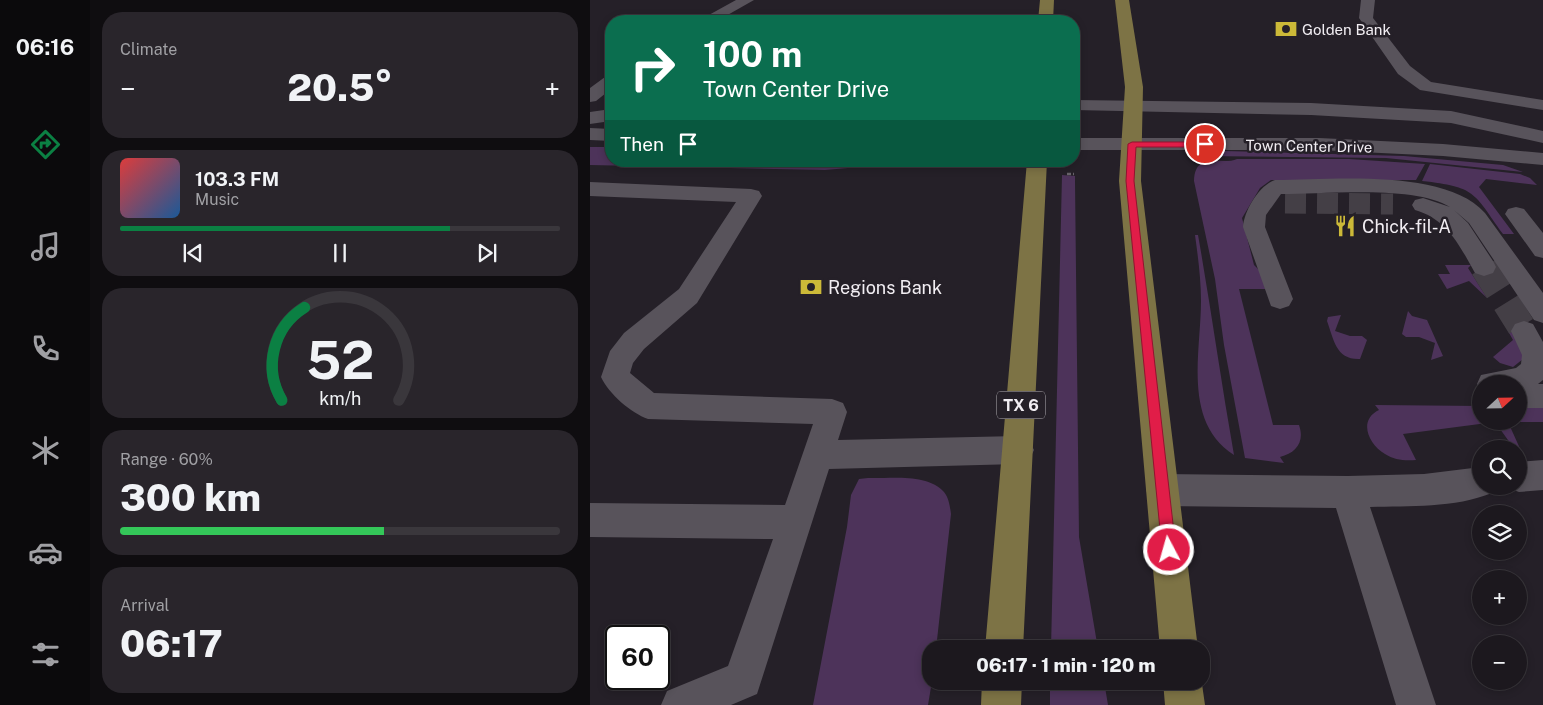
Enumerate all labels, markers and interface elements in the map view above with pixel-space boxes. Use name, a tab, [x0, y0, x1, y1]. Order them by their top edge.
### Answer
bank icon: Golden Bank	[1273, 16, 1299, 42]
place label: Golden Bank	[1302, 21, 1391, 38]
text: 06:16	[16, 34, 74, 60]
text: 100 m	[703, 34, 802, 75]
icon: right	[620, 35, 685, 100]
text: Climate	[120, 40, 177, 59]
text: 20.5°	[287, 65, 393, 110]
text: −	[120, 72, 136, 105]
text: +	[544, 72, 560, 105]
text: Town Center Drive	[703, 76, 889, 102]
pin	[1184, 123, 1226, 165]
icon: directions	[28, 127, 63, 162]
icon: arrive	[674, 130, 702, 158]
icon: arrive	[1191, 130, 1219, 158]
text: Then	[620, 133, 664, 155]
street label: Town Center Drive	[1245, 136, 1373, 156]
text: 103.3 FM	[195, 168, 279, 190]
text: Music	[195, 190, 239, 209]
restaurant icon: Chick-fil-A	[1332, 213, 1358, 239]
place label: Chick-fil-A	[1362, 216, 1451, 237]
icon: music	[28, 229, 63, 264]
icon: previous	[179, 239, 207, 267]
icon: pause	[326, 239, 354, 267]
icon: next	[473, 239, 501, 267]
bank icon: Regions Bank	[798, 274, 824, 300]
place label: Regions Bank	[828, 277, 942, 298]
text: 52	[306, 330, 374, 391]
icon: phone	[28, 331, 63, 366]
north arrow	[1472, 375, 1528, 430]
map controls	[1472, 375, 1527, 690]
text: km/h	[319, 388, 361, 409]
road number: TX 6	[997, 392, 1045, 418]
icon: climate	[28, 433, 63, 468]
button: search	[1472, 440, 1527, 495]
text: Range · 60%	[120, 450, 213, 469]
text: 300 km	[120, 475, 261, 520]
button: layers	[1472, 505, 1527, 560]
position arrow	[1142, 523, 1194, 575]
icon: car	[28, 535, 63, 570]
button: +	[1472, 570, 1527, 625]
text: Arrival	[120, 596, 169, 615]
text: 06:17	[120, 621, 223, 666]
speed limit sign: 60	[605, 625, 670, 690]
button: −	[1472, 635, 1527, 690]
icon: filters	[28, 637, 63, 672]
text: 06:17 · 1 min · 120 m	[976, 654, 1156, 676]

